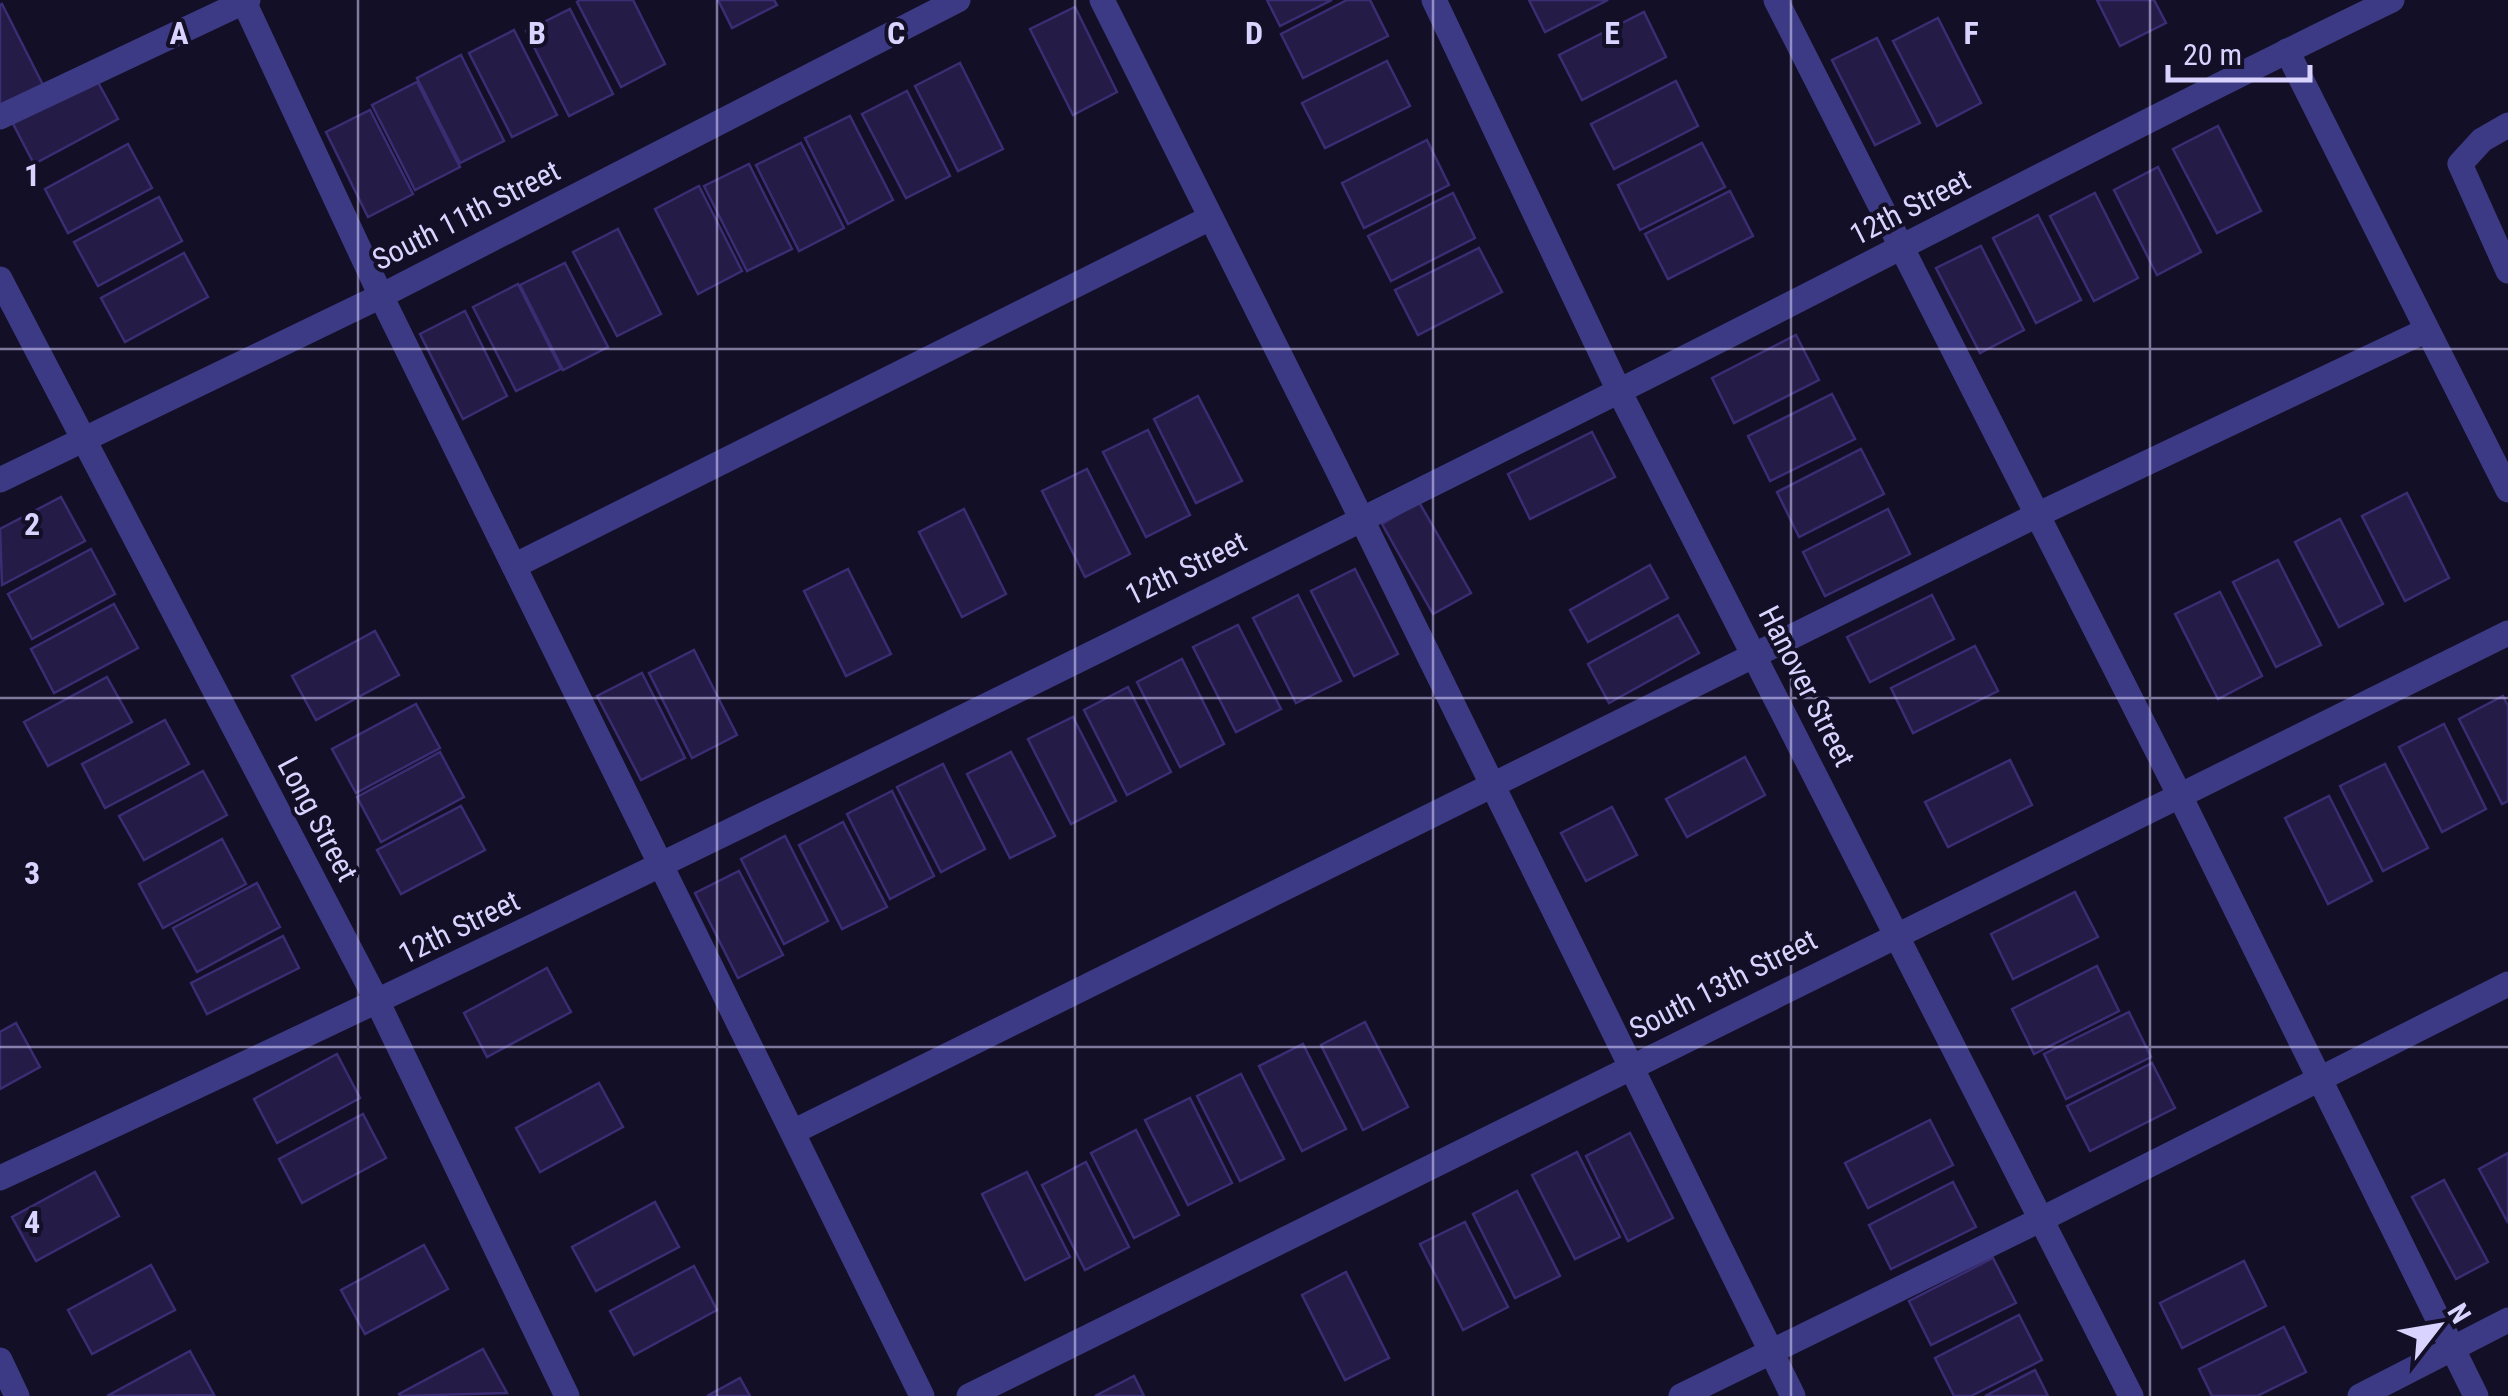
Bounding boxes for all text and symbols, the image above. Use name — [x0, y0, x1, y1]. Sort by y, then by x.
text: A — [169, 14, 189, 52]
text: B — [528, 14, 546, 52]
text: C — [887, 14, 905, 52]
text: D — [1245, 14, 1263, 52]
text: E — [1604, 14, 1620, 52]
text: F — [1963, 14, 1979, 52]
scale bar — [2168, 20, 2310, 82]
text: 20 m — [2183, 37, 2242, 72]
street label: South 11th Street — [366, 153, 566, 277]
text: 1 — [24, 156, 40, 194]
street label: 12th Street — [1844, 162, 1976, 252]
text: 2 — [24, 505, 40, 543]
street label: 12th Street — [1120, 524, 1252, 612]
street label: Hanover Street — [1752, 600, 1862, 772]
street label: Long Street — [271, 751, 365, 887]
text: 3 — [24, 854, 40, 892]
street label: 12th Street — [393, 883, 525, 971]
street label: South 13th Street — [1623, 922, 1823, 1046]
text: 4 — [24, 1203, 40, 1241]
north arrow — [2388, 1276, 2488, 1376]
text: N — [2440, 1298, 2478, 1329]

